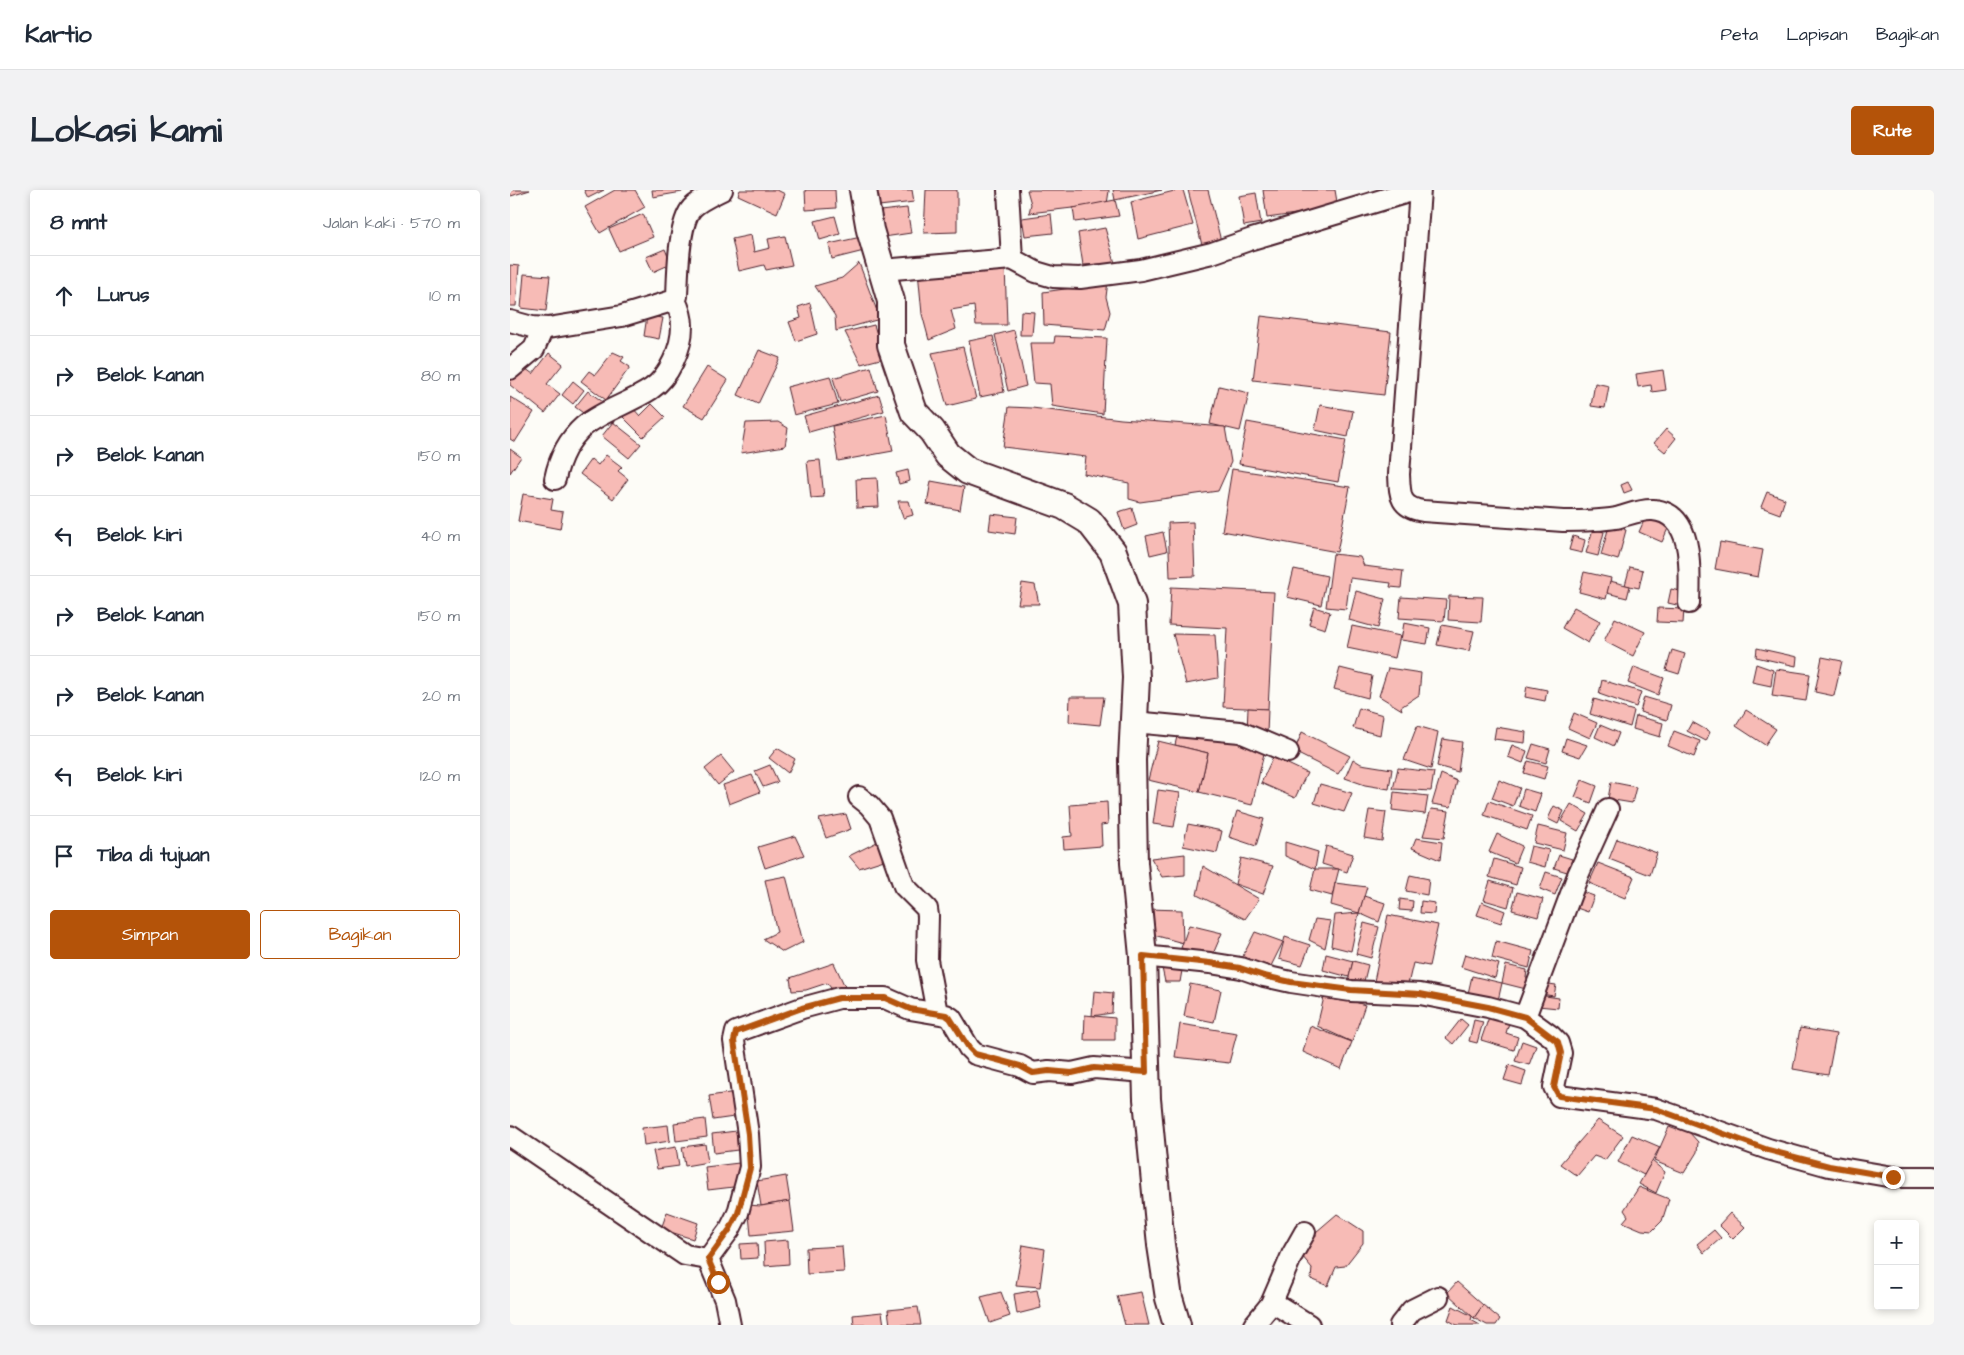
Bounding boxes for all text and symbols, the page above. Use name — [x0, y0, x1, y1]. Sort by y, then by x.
text: Kartio — [25, 18, 92, 52]
text: Peta — [1721, 22, 1758, 47]
text: Lapisan — [1786, 22, 1848, 47]
text: Bagikan — [1876, 22, 1939, 47]
text: Lokasi kami — [30, 106, 222, 155]
button: Rute — [1851, 106, 1934, 155]
text: 8 mnt — [50, 208, 107, 237]
text: Jalan kaki · 570 m — [323, 212, 460, 234]
icon: ahead — [50, 282, 78, 310]
text: Lurus — [97, 282, 149, 309]
text: 10 m — [429, 285, 460, 307]
icon: right — [50, 362, 78, 390]
text: Belok kanan — [97, 362, 204, 389]
text: 80 m — [421, 365, 460, 387]
icon: right — [50, 442, 78, 470]
text: Belok kanan — [97, 442, 204, 469]
text: 150 m — [418, 445, 460, 467]
icon: left — [50, 522, 78, 550]
text: Belok kiri — [97, 522, 182, 549]
text: 40 m — [420, 525, 460, 547]
icon: right — [50, 602, 78, 630]
text: Belok kanan — [97, 602, 204, 629]
text: 150 m — [418, 605, 460, 627]
icon: right — [50, 682, 78, 710]
text: Belok kanan — [97, 682, 204, 709]
text: 20 m — [422, 685, 460, 707]
icon: left — [50, 762, 78, 790]
text: Belok kiri — [97, 762, 182, 789]
text: 120 m — [420, 765, 460, 787]
icon: arrive — [50, 842, 78, 870]
text: Tiba di tujuan — [97, 842, 209, 869]
button: Simpan — [50, 910, 250, 959]
button: Bagikan — [260, 910, 460, 959]
route end — [1882, 1166, 1905, 1189]
map controls — [1874, 1220, 1919, 1310]
button: + — [1874, 1220, 1919, 1265]
button: − — [1874, 1265, 1919, 1310]
route start — [707, 1271, 730, 1294]

